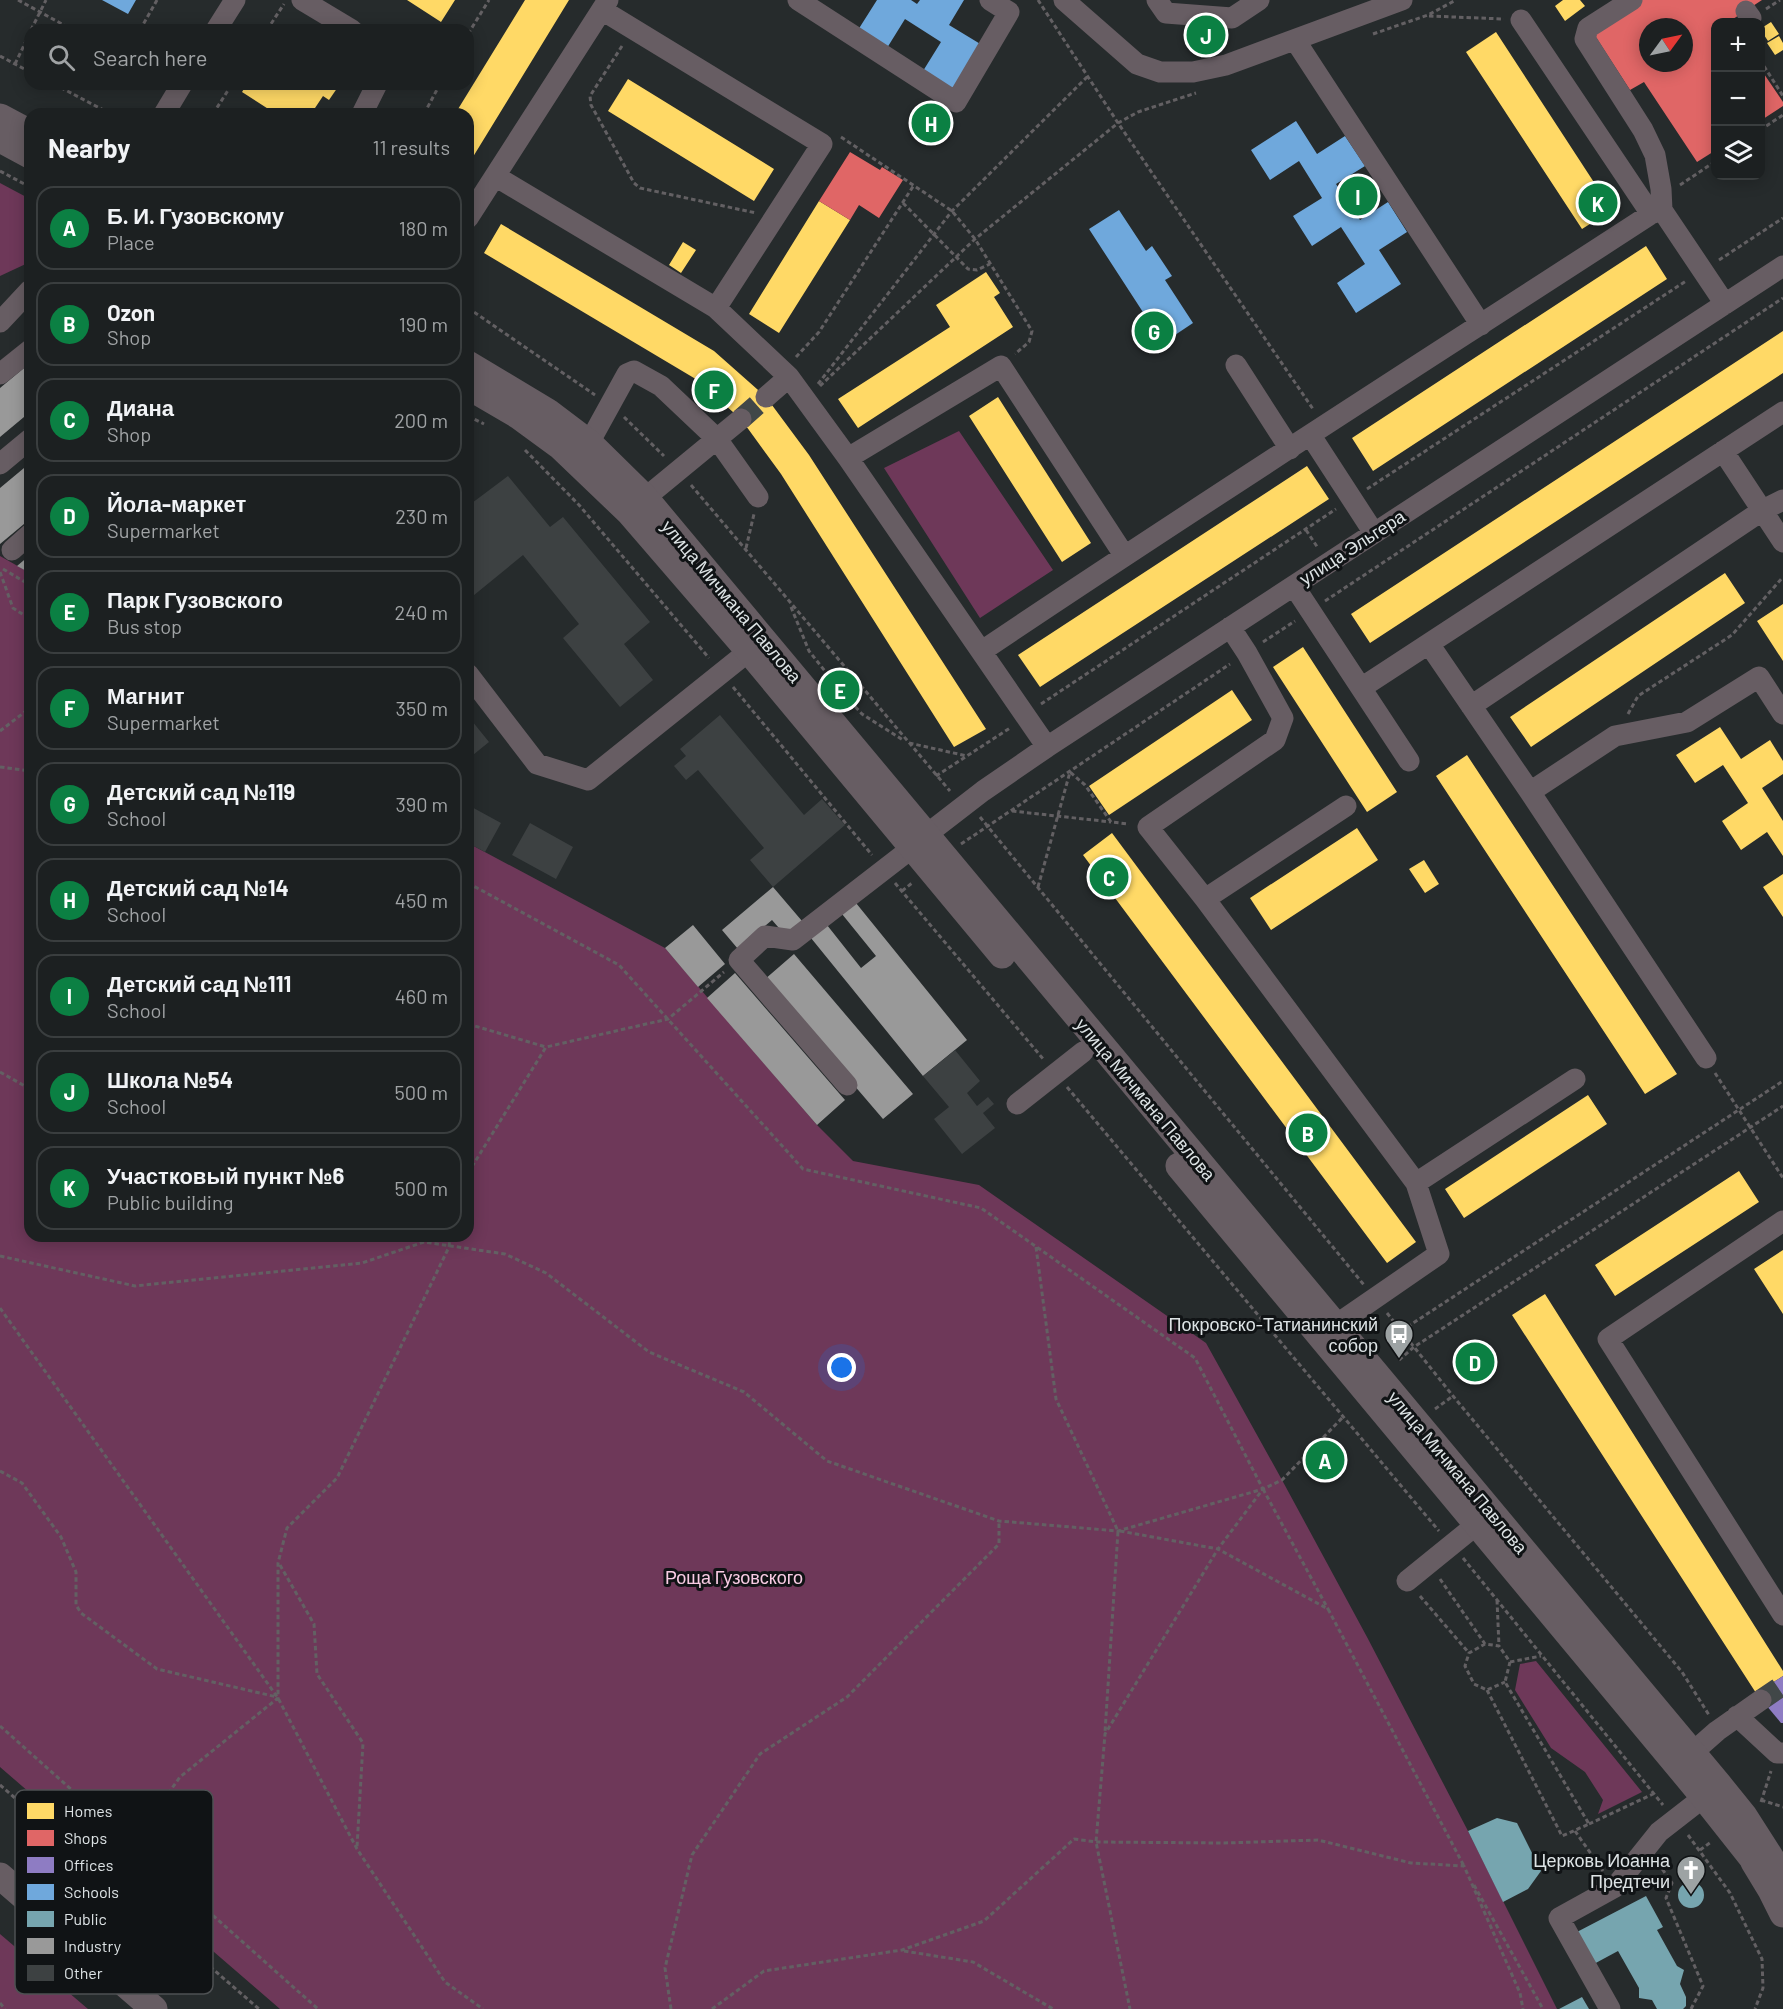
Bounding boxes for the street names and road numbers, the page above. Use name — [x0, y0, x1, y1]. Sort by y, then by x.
street label: улица Эльгера — [1295, 504, 1410, 589]
street label: улица Мичмана Павлова — [657, 515, 807, 688]
street label: улица Мичмана Павлова — [1071, 1013, 1221, 1186]
street label: улица Мичмана Павлова — [1383, 1386, 1533, 1559]

